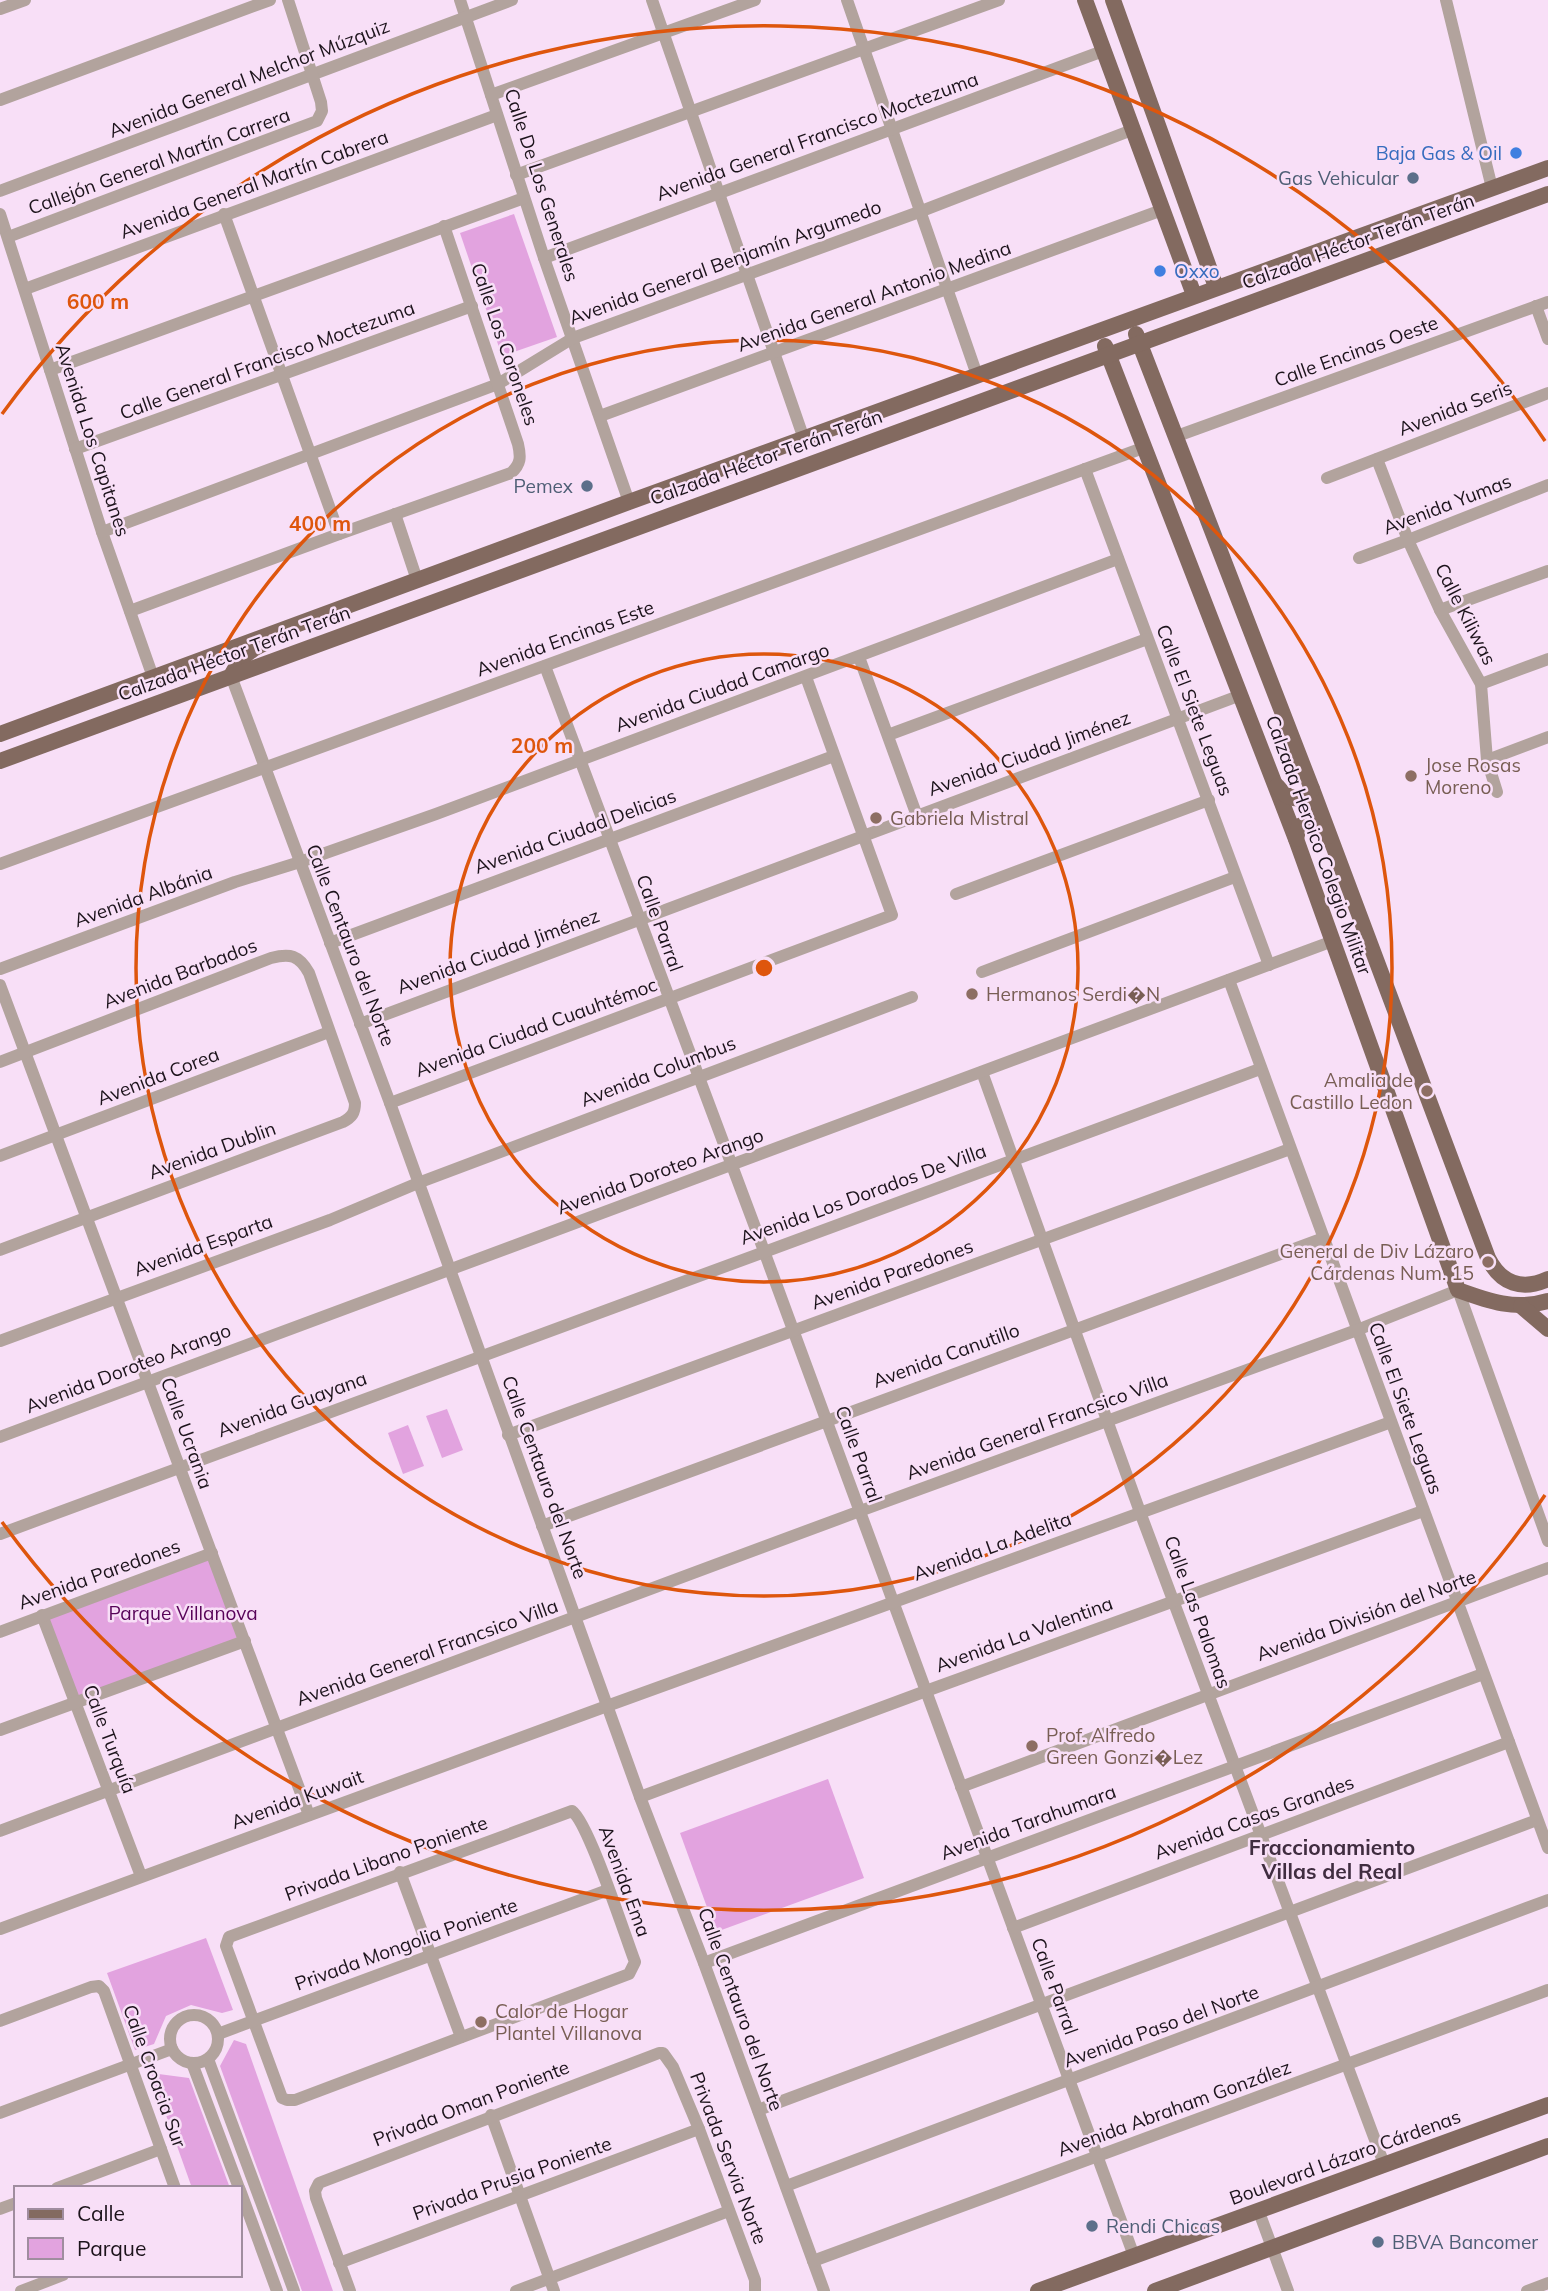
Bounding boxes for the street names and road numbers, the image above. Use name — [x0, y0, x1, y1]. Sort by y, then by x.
street label: Avenida General Melchor Múzquiz — [105, 13, 393, 143]
street label: Avenida General Francisco Moctezuma — [653, 66, 981, 206]
street label: Calle De Los Generales — [499, 85, 585, 285]
street label: Callejón General Martín Carrera — [25, 102, 293, 220]
street label: Avenida General Martín Cabrera — [117, 124, 391, 244]
street label: Calzada Héctor Terán Terán — [1238, 188, 1478, 294]
street label: Avenida General Benjamín Argumedo — [566, 194, 884, 330]
street label: Avenida General Antonio Medina — [734, 235, 1014, 357]
street label: Calle Los Coroneles — [466, 259, 544, 429]
street label: Calle General Francisco Moctezuma — [116, 295, 418, 425]
street label: Calle Encinas Oeste — [1271, 310, 1441, 392]
street label: Avenida Los Capitanes — [50, 340, 136, 540]
street label: Avenida Seris — [1395, 375, 1515, 441]
street label: Calzada Héctor Terán Terán — [646, 404, 886, 510]
street label: Avenida Yumas — [1379, 468, 1515, 540]
street label: Calle Kiliwas — [1430, 559, 1502, 669]
street label: Avenida Encinas Este — [473, 595, 657, 681]
street label: Calzada Héctor Terán Terán — [114, 600, 354, 706]
street label: Calle El Siete Leguas — [1151, 621, 1239, 799]
street label: Avenida Ciudad Camargo — [612, 637, 832, 737]
street label: Avenida Ciudad Jiménez — [924, 705, 1134, 801]
street label: Calzada Heroico Colegio Militar — [1261, 712, 1377, 978]
street label: Avenida Ciudad Delicias — [471, 783, 679, 879]
street label: Calle Centauro del Norte — [301, 841, 401, 1049]
street label: Avenida Albánia — [71, 860, 215, 932]
street label: Calle Parral — [631, 871, 689, 975]
street label: Avenida Ciudad Jiménez — [393, 903, 603, 999]
street label: Avenida Barbados — [100, 933, 260, 1013]
street label: Avenida Ciudad Cuauhtémoc — [412, 972, 660, 1082]
street label: Avenida Columbus — [577, 1030, 739, 1112]
street label: Avenida Corea — [94, 1042, 222, 1110]
street label: Avenida Dublin — [145, 1116, 279, 1184]
street label: Avenida Doroteo Arango — [553, 1122, 767, 1220]
street label: Avenida Los Dorados De Villa — [737, 1138, 989, 1250]
street label: Avenida Esparta — [130, 1209, 276, 1281]
street label: Avenida Paredones — [808, 1234, 976, 1314]
street label: Avenida Canutillo — [869, 1317, 1023, 1393]
street label: Avenida Doroteo Arango — [22, 1318, 234, 1418]
street label: Calle El Siete Leguas — [1364, 1319, 1448, 1497]
street label: Avenida Guayana — [214, 1366, 370, 1442]
street label: Avenida General Francsico Villa — [903, 1367, 1171, 1485]
street label: Calle Centauro del Norte — [497, 1372, 593, 1582]
street label: Calle Ucrania — [156, 1374, 218, 1492]
street label: Calle Parral — [830, 1402, 888, 1506]
street label: Avenida La Adelita — [910, 1506, 1074, 1586]
street label: Calle Las Palomas — [1159, 1532, 1237, 1692]
street label: Avenida Paredones — [15, 1534, 183, 1614]
street label: Avenida División del Norte — [1253, 1564, 1479, 1666]
street label: Avenida La Valentina — [932, 1591, 1116, 1677]
street label: Avenida General Francsico Villa — [293, 1593, 561, 1711]
street label: Calle Turquía — [78, 1681, 142, 1797]
street label: Avenida Kuwait — [228, 1764, 367, 1834]
street label: Avenida Casas Grandes — [1151, 1770, 1357, 1864]
street label: Avenida Tarahumara — [937, 1779, 1119, 1865]
street label: Privada Libano Poniente — [281, 1810, 491, 1906]
street label: Avenida Ema — [594, 1822, 656, 1940]
street label: Privada Mongolia Poniente — [291, 1892, 521, 1996]
street label: Calle Centauro del Norte — [693, 1904, 789, 2114]
street label: Calle Parral — [1026, 1934, 1084, 2038]
street label: Avenida Paso del Norte — [1060, 1979, 1262, 2073]
street label: Calle Croacia Sur — [118, 2001, 192, 2151]
street label: Privada Oman Poniente — [369, 2054, 573, 2152]
street label: Avenida Abraham González — [1054, 2054, 1294, 2161]
street label: Privada Servia Norte — [685, 2068, 773, 2248]
street label: Boulevard Lázaro Cárdenas — [1226, 2104, 1464, 2210]
street label: Privada Prusia Poniente — [409, 2131, 615, 2225]

